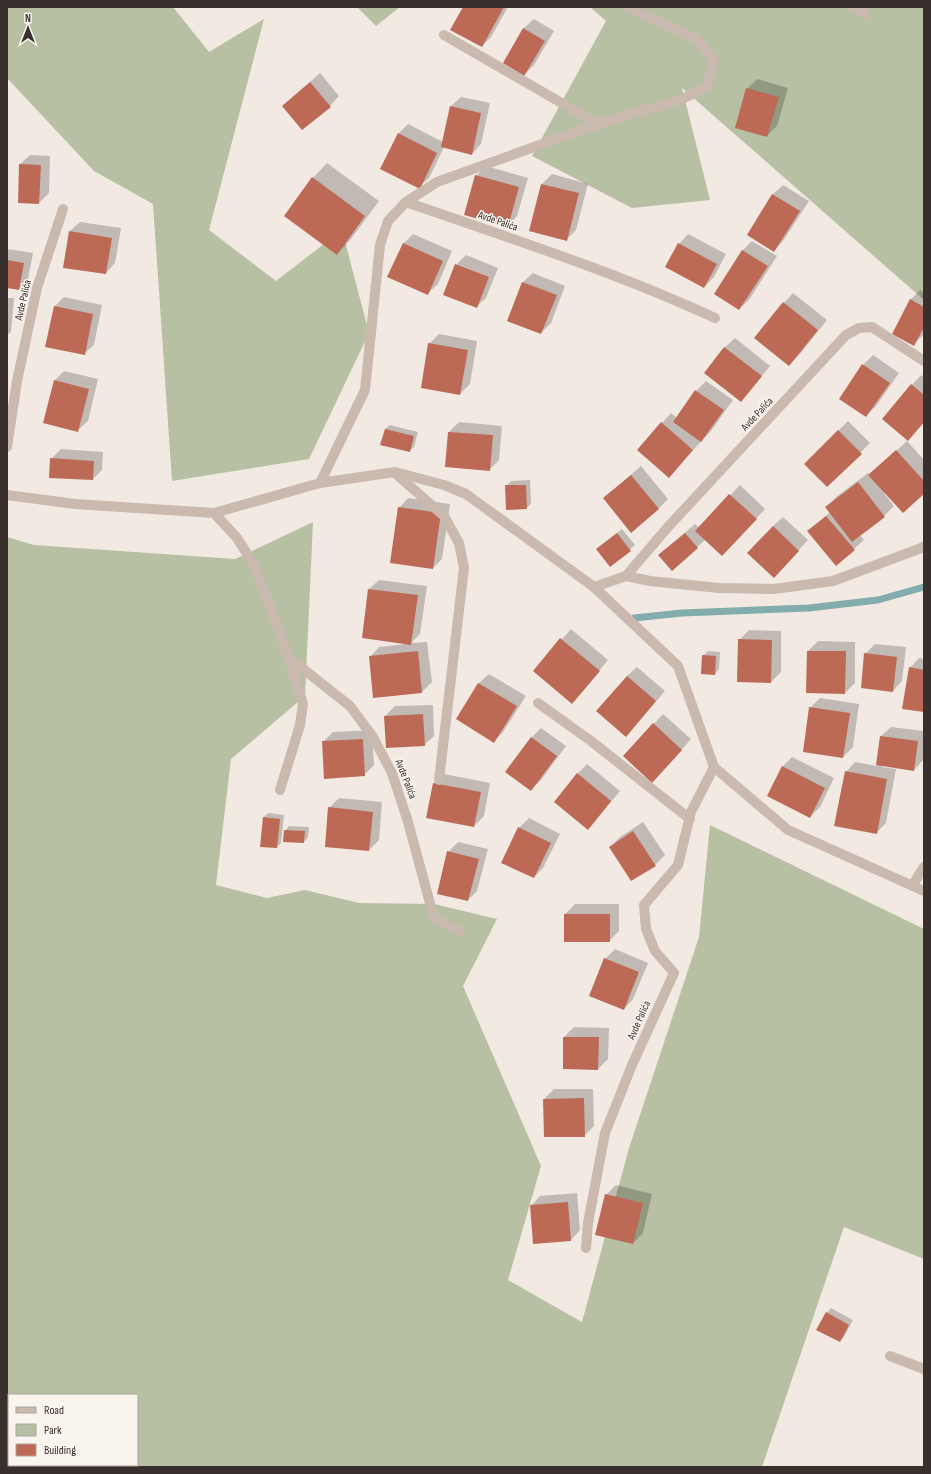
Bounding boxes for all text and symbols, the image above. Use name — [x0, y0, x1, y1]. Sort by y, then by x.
north arrow — [8, 8, 48, 48]
text: N — [25, 12, 31, 25]
street label: Avde Palića — [476, 208, 520, 234]
street label: Avde Palića — [12, 279, 34, 322]
street label: Avde Palića — [738, 395, 776, 434]
street label: Avde Palića — [392, 757, 419, 800]
street label: Avde Palića — [624, 999, 653, 1042]
legend — [8, 1394, 138, 1466]
text: Road — [44, 1403, 64, 1418]
text: Park — [44, 1423, 62, 1438]
text: Building — [44, 1443, 76, 1458]

